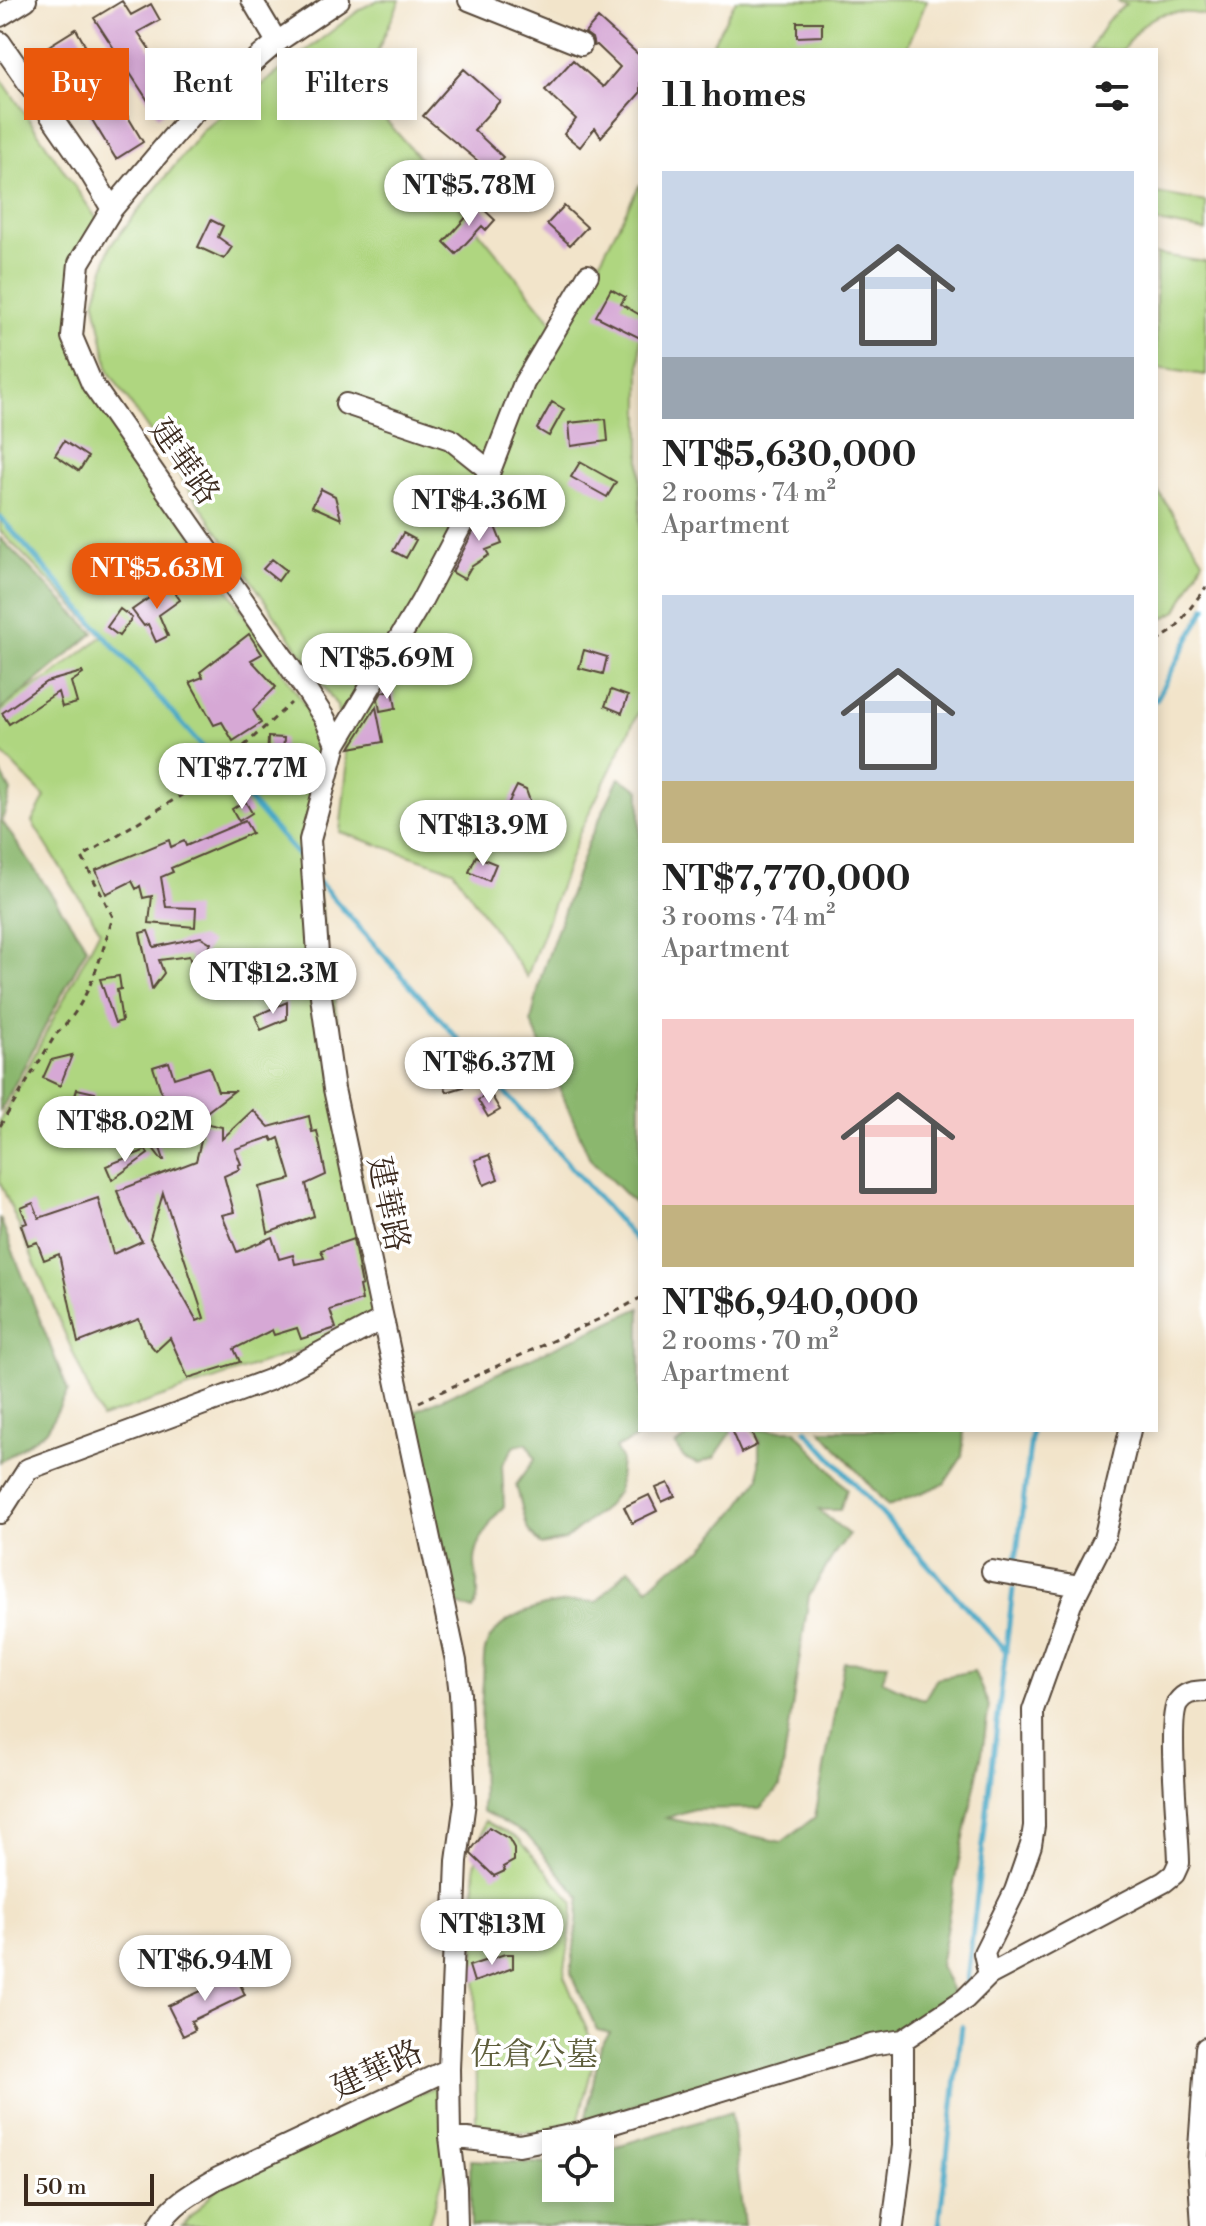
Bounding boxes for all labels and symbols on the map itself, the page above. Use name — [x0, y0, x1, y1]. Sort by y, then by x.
pin: NT$5.78M — [386, 160, 552, 228]
street label: 建華路 — [140, 411, 228, 513]
pin: NT$4.36M — [396, 475, 562, 543]
pin: NT$5.63M — [74, 543, 240, 611]
pin: NT$5.69M — [304, 633, 470, 701]
pin: NT$7.77M — [159, 743, 325, 811]
pin: NT$13.9M — [400, 800, 566, 868]
pin: NT$12.3M — [190, 948, 356, 1016]
pin: NT$6.37M — [406, 1037, 572, 1105]
pin: NT$8.02M — [42, 1096, 208, 1164]
street label: 建華路 — [358, 1153, 418, 1255]
pin: NT$13M — [427, 1899, 557, 1967]
pin: NT$6.94M — [122, 1935, 288, 2003]
street label: 建華路 — [325, 2032, 429, 2108]
park label: 佐倉公墓 — [470, 2035, 598, 2075]
scale bar — [24, 2170, 154, 2206]

